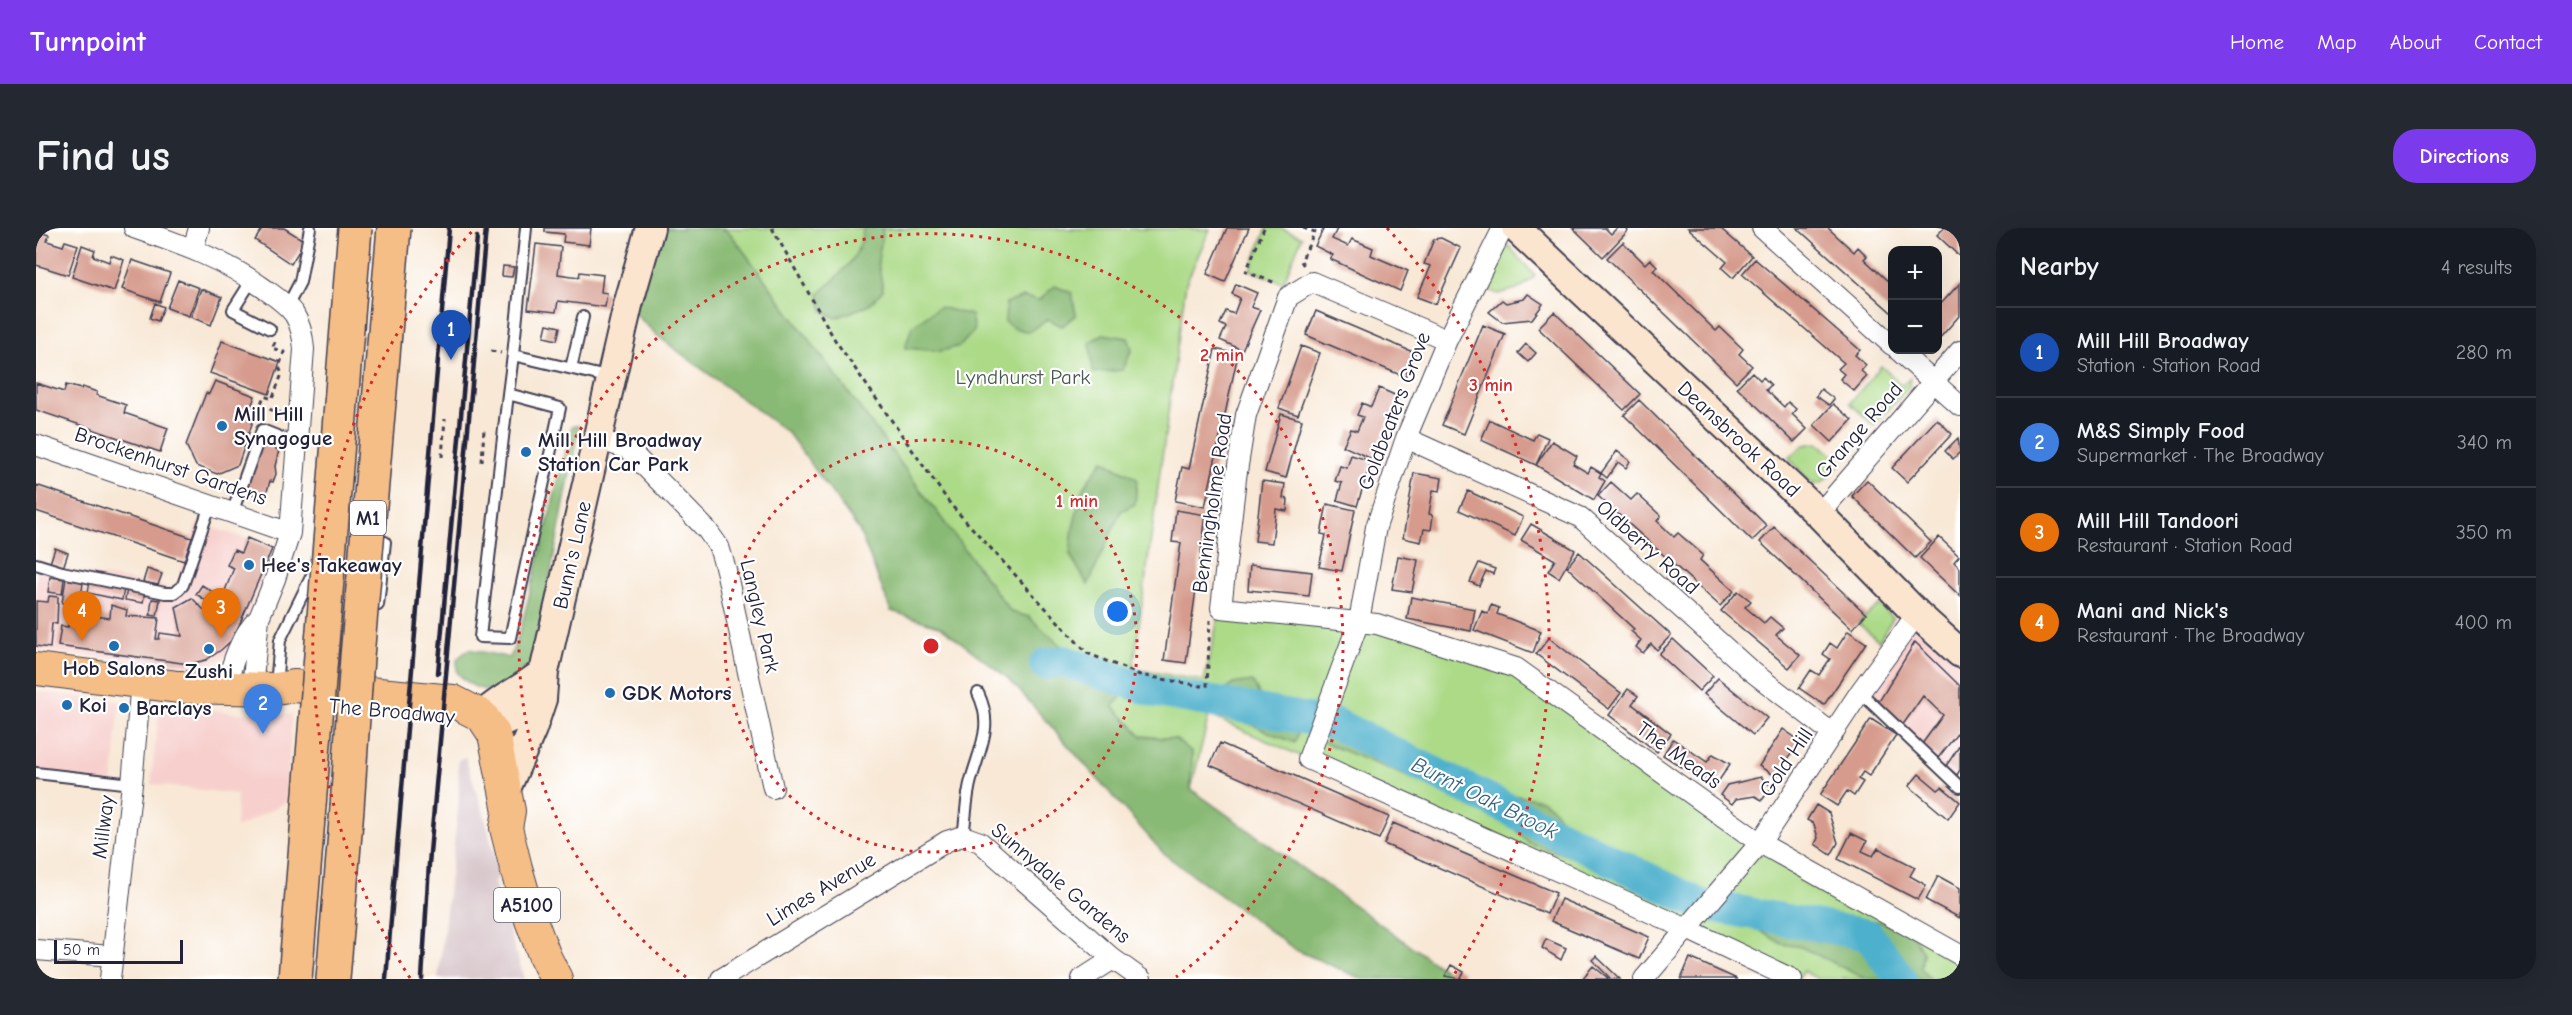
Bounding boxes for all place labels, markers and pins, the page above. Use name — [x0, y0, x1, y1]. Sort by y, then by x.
pin: 1 — [432, 310, 470, 360]
place label: Mill Hill Synagogue — [234, 402, 332, 450]
marker: Mill Hill Synagogue — [215, 419, 229, 433]
place label: Mill Hill Broadway Station Car Park — [538, 428, 702, 476]
marker: Mill Hill Broadway Station Car Park — [519, 445, 533, 459]
place label: Hee's Takeaway — [261, 553, 402, 577]
marker: Hee's Takeaway — [242, 558, 256, 572]
pin: 3 — [202, 588, 240, 638]
pin: 4 — [62, 592, 102, 641]
centre of rings — [921, 636, 941, 656]
marker: Hob Salons — [107, 639, 121, 653]
marker: Zushi — [202, 642, 216, 656]
place label: Hob Salons — [63, 656, 165, 680]
place label: Zushi — [185, 659, 233, 683]
place label: GDK Motors — [622, 681, 732, 705]
pin: 2 — [244, 684, 282, 734]
marker: GDK Motors — [603, 686, 617, 700]
place label: Koi — [79, 693, 107, 717]
place label: Barclays — [136, 696, 211, 720]
marker: Koi — [60, 698, 74, 712]
marker: Barclays — [117, 701, 131, 715]

